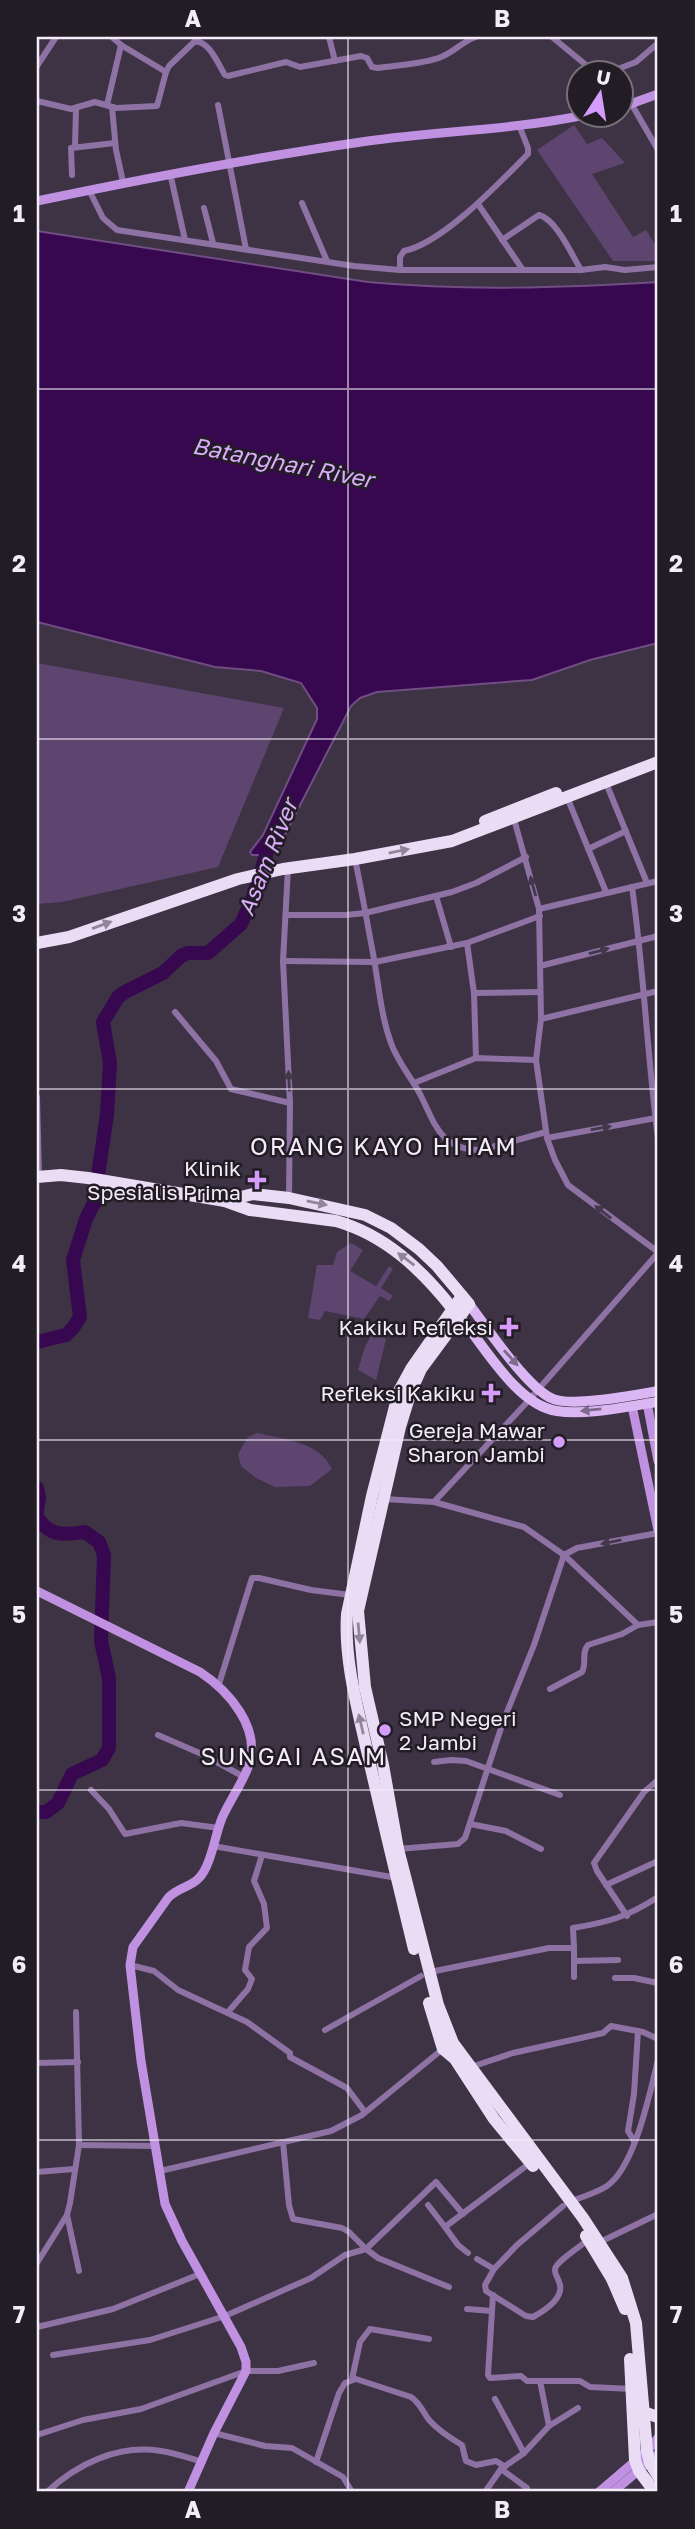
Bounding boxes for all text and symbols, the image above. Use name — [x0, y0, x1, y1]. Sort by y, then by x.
text: A — [185, 4, 202, 32]
text: B — [494, 4, 510, 32]
north arrow — [566, 60, 636, 130]
text: U — [594, 64, 613, 90]
text: 1 — [13, 199, 25, 227]
text: 1 — [670, 199, 682, 227]
water label: Batanghari River — [190, 431, 379, 494]
text: 2 — [12, 549, 26, 577]
text: 2 — [669, 549, 683, 577]
water label: Asam River — [231, 792, 304, 919]
one-way arrow — [388, 845, 410, 856]
one-way arrow — [527, 874, 538, 896]
text: 3 — [12, 899, 26, 927]
text: 3 — [669, 899, 683, 927]
one-way arrow — [92, 920, 113, 931]
one-way arrow — [588, 945, 610, 956]
one-way arrow — [283, 1069, 294, 1091]
one-way arrow — [590, 1122, 612, 1133]
district label: ORANG KAYO HITAM — [250, 1131, 518, 1160]
place label: Klinik Spesialis Prima — [87, 1155, 241, 1205]
marker: Klinik Spesialis Prima — [247, 1170, 267, 1190]
one-way arrow — [306, 1198, 328, 1209]
one-way arrow — [595, 1204, 613, 1219]
text: 4 — [12, 1249, 26, 1277]
text: 4 — [669, 1249, 683, 1277]
one-way arrow — [397, 1252, 415, 1266]
place label: Kakiku Refleksi — [339, 1314, 493, 1340]
marker: Kakiku Refleksi — [499, 1317, 519, 1337]
one-way arrow — [502, 1350, 518, 1367]
place label: Refleksi Kakiku — [321, 1380, 475, 1406]
marker: Refleksi Kakiku — [481, 1383, 501, 1403]
one-way arrow — [579, 1405, 601, 1416]
place label: Gereja Mawar Sharon Jambi — [407, 1417, 545, 1467]
marker: Gereja Mawar Sharon Jambi — [551, 1434, 567, 1450]
one-way arrow — [599, 1537, 621, 1548]
text: 5 — [12, 1600, 26, 1628]
text: 5 — [669, 1600, 683, 1628]
one-way arrow — [354, 1622, 365, 1644]
place label: SMP Negeri 2 Jambi — [399, 1705, 517, 1755]
one-way arrow — [355, 1713, 366, 1735]
marker: SMP Negeri 2 Jambi — [377, 1722, 393, 1738]
district label: SUNGAI ASAM — [201, 1741, 387, 1770]
text: 6 — [12, 1950, 26, 1978]
text: 6 — [669, 1950, 683, 1978]
text: 7 — [13, 2300, 25, 2328]
text: 7 — [670, 2300, 682, 2328]
text: A — [185, 2495, 202, 2523]
text: B — [494, 2495, 510, 2523]

